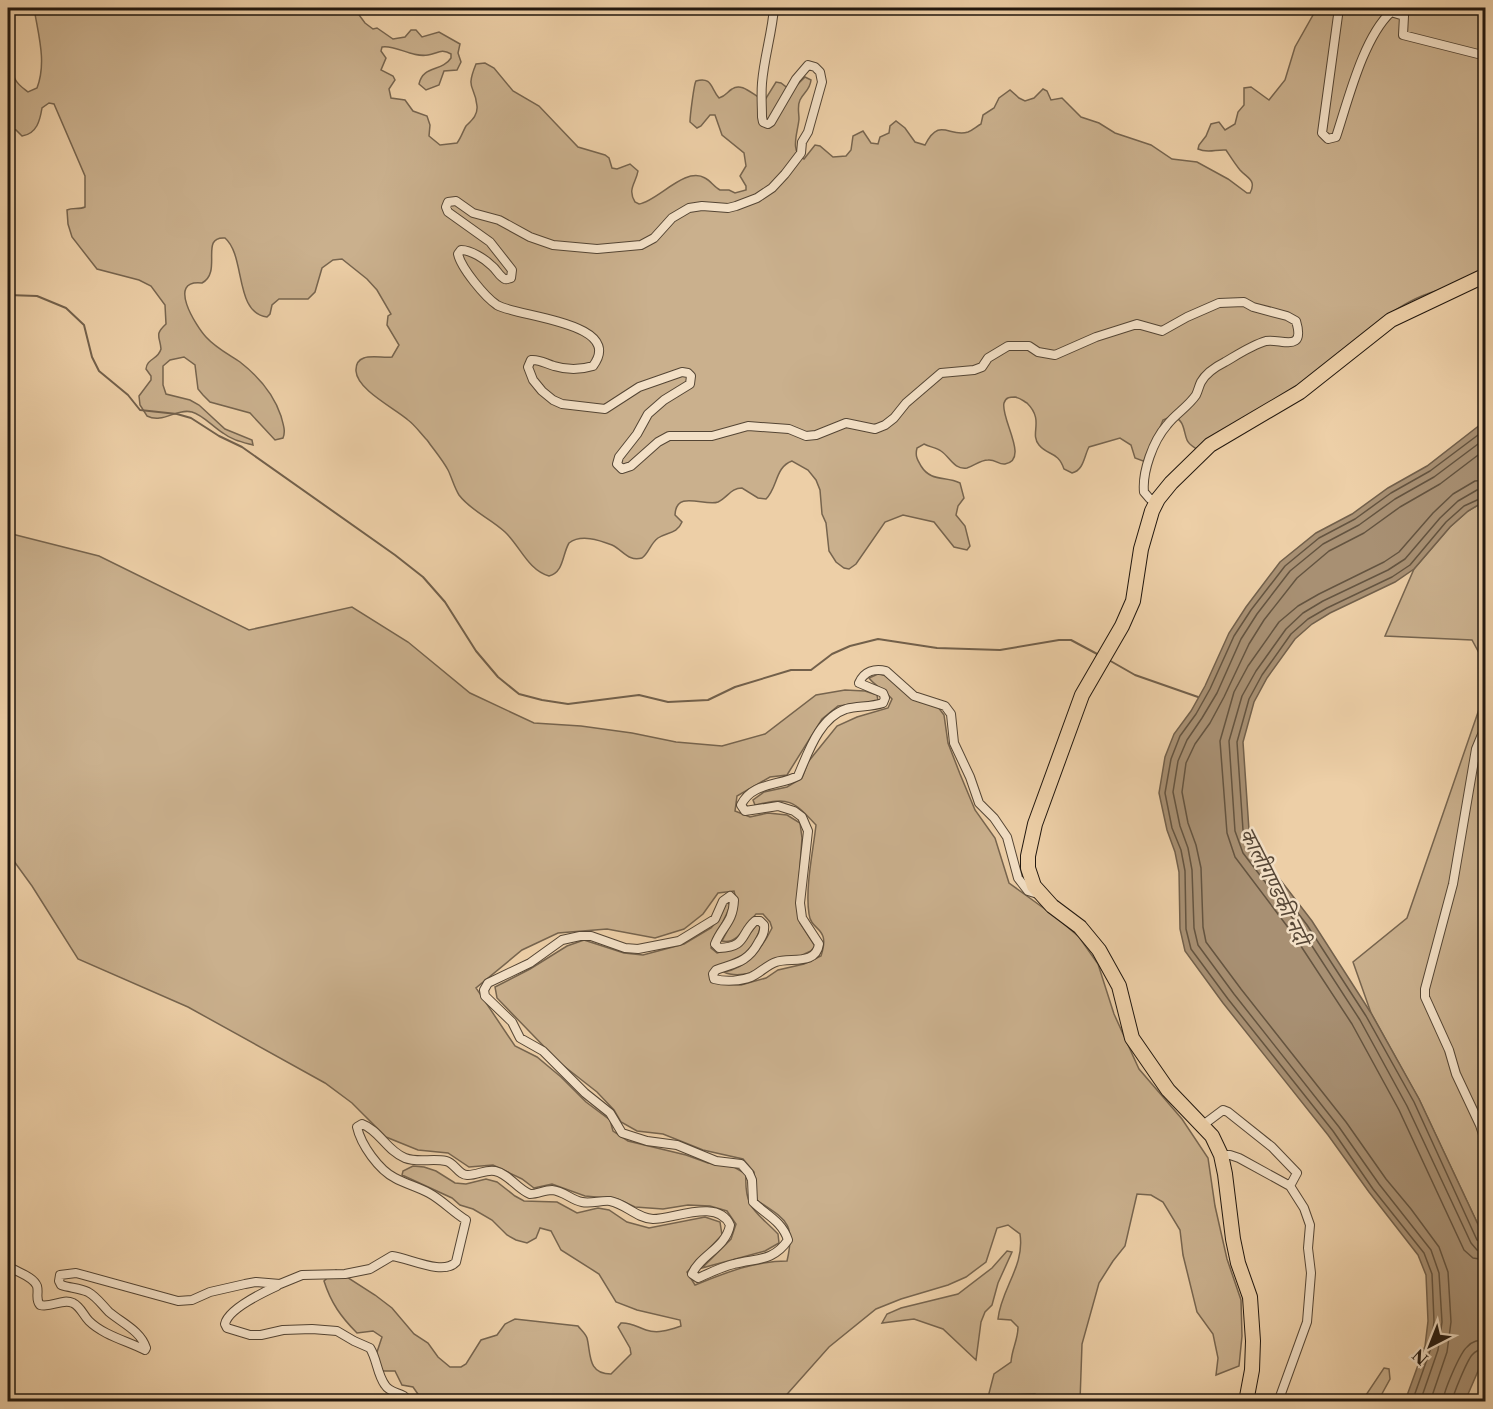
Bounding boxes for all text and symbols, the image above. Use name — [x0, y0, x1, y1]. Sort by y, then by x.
water label: कालीगण्डकी नदी — [1233, 823, 1318, 953]
north arrow — [1400, 1316, 1460, 1376]
text: N — [1408, 1345, 1432, 1369]

